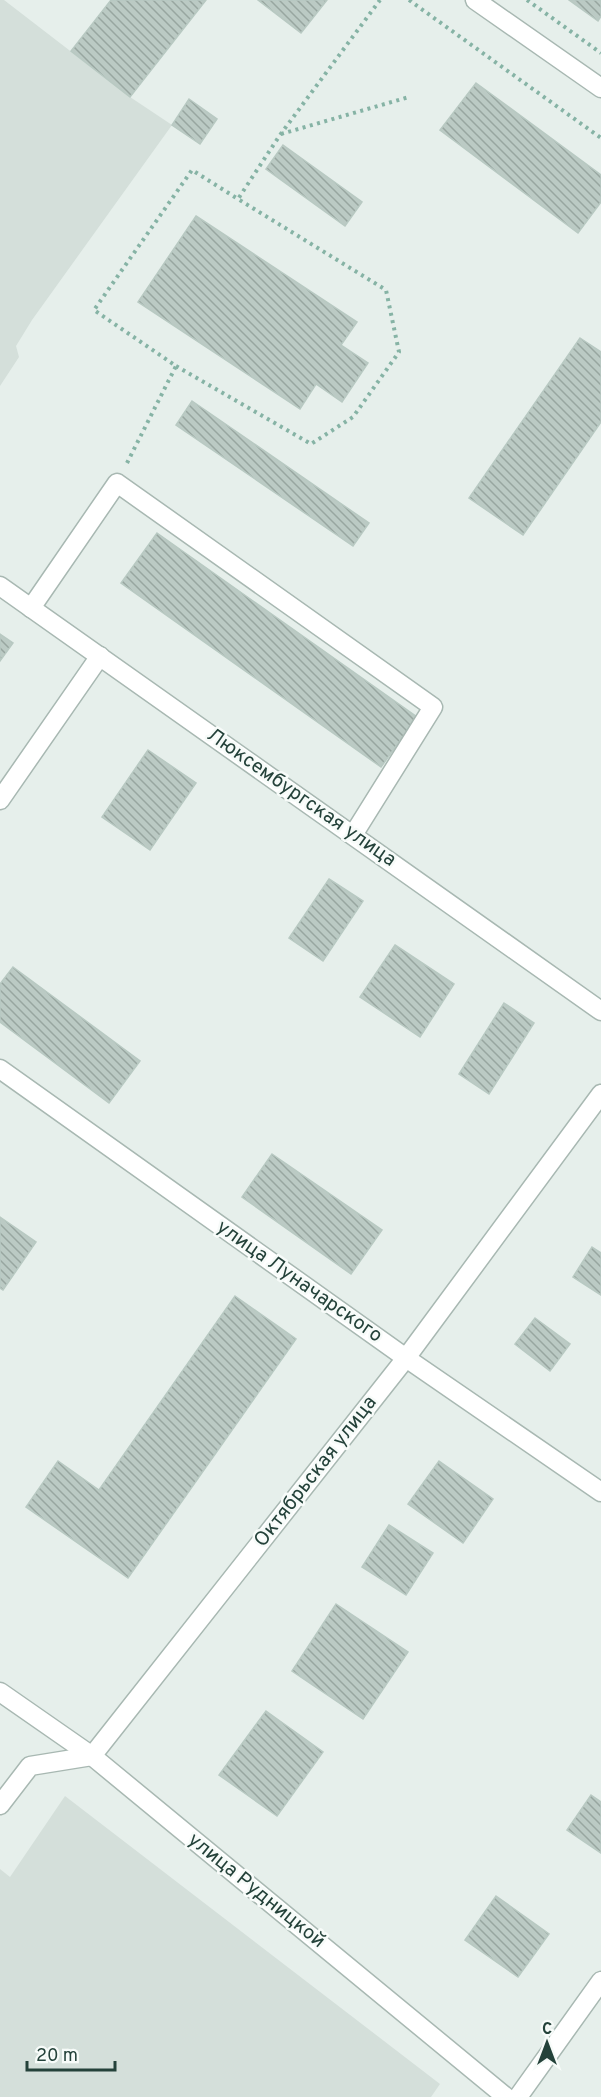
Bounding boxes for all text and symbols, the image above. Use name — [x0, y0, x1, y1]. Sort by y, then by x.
street label: Люксембургская улица — [201, 723, 401, 873]
street label: улица Луначарского — [211, 1215, 387, 1349]
street label: Октябрьская улица — [249, 1391, 383, 1553]
street label: улица Рудницкой — [182, 1827, 330, 1955]
north arrow — [517, 2013, 577, 2073]
text: С — [542, 2020, 552, 2040]
scale bar — [27, 2034, 116, 2072]
text: 20 m — [36, 2045, 78, 2068]

